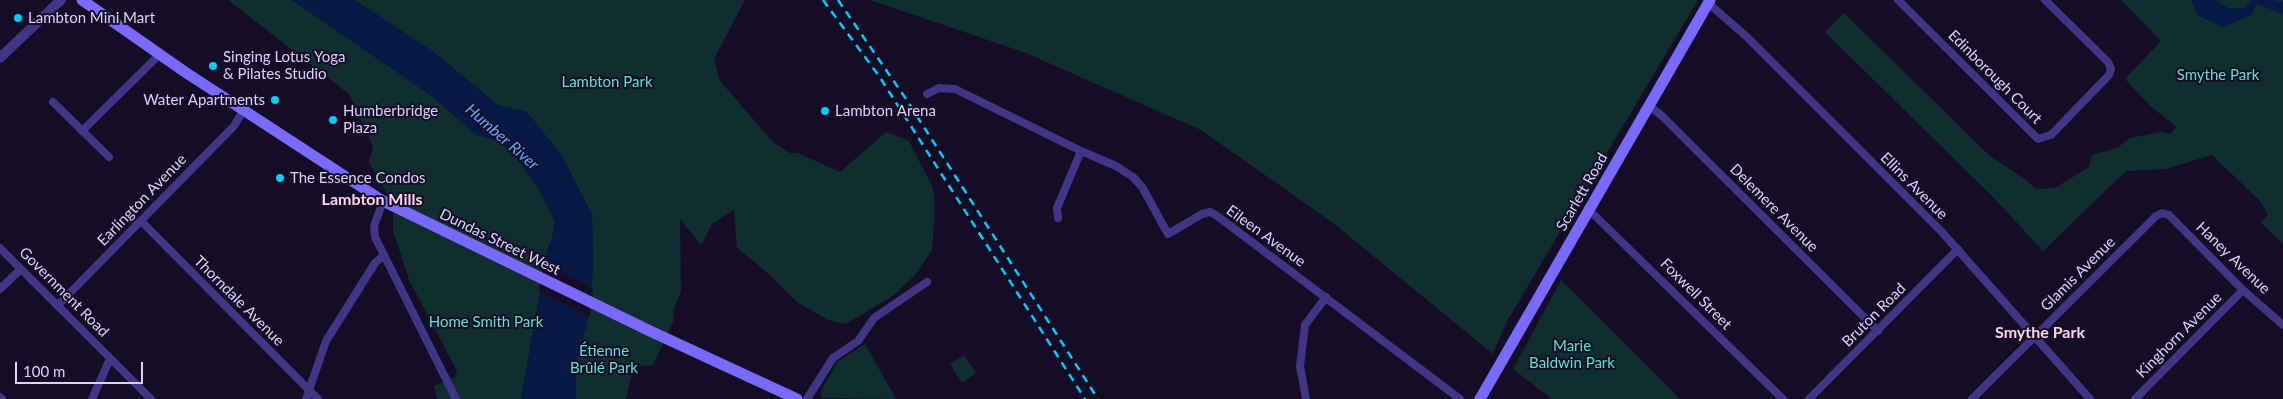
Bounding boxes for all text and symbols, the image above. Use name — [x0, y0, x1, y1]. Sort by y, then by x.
place label: Lambton Mini Mart — [28, 9, 155, 27]
marker: Lambton Mini Mart — [12, 12, 24, 24]
street label: Edinborough Court — [1944, 26, 2046, 128]
place label: Singing Lotus Yoga & Pilates Studio — [223, 48, 345, 83]
marker: Singing Lotus Yoga & Pilates Studio — [207, 60, 219, 72]
park label: Smythe Park — [2177, 66, 2259, 84]
park label: Lambton Park — [561, 73, 653, 91]
place label: Water Apartments — [143, 91, 265, 109]
marker: Water Apartments — [269, 94, 281, 106]
water label: Humber River — [461, 100, 543, 174]
place label: Humberbridge Plaza — [343, 102, 438, 137]
place label: Lambton Arena — [835, 102, 936, 120]
marker: Lambton Arena — [819, 105, 831, 117]
marker: Humberbridge Plaza — [327, 114, 339, 126]
street label: Ellins Avenue — [1877, 149, 1951, 223]
street label: Earlington Avenue — [94, 150, 190, 250]
street label: Scarlett Road — [1552, 150, 1612, 234]
street label: Delemere Avenue — [1726, 160, 1822, 256]
place label: The Essence Condos — [290, 169, 426, 187]
marker: The Essence Condos — [274, 172, 286, 184]
district label: Lambton Mills — [322, 190, 422, 210]
street label: Eileen Avenue — [1223, 201, 1309, 271]
street label: Dundas Street West — [437, 205, 563, 279]
street label: Haney Avenue — [2192, 218, 2274, 298]
street label: Glamis Avenue — [2037, 233, 2119, 315]
street label: Government Road — [15, 243, 113, 341]
street label: Thorndale Avenue — [190, 252, 288, 350]
street label: Foxwell Street — [1657, 255, 1735, 333]
street label: Bruton Road — [1838, 279, 1910, 351]
street label: Kinghorn Avenue — [2132, 288, 2226, 382]
park label: Home Smith Park — [429, 313, 543, 331]
district label: Smythe Park — [1995, 323, 2085, 343]
park label: Marie Baldwin Park — [1529, 337, 1615, 372]
park label: Étienne Brûlé Park — [570, 342, 638, 377]
scale bar — [18, 352, 145, 384]
text: 100 m — [23, 362, 65, 380]

